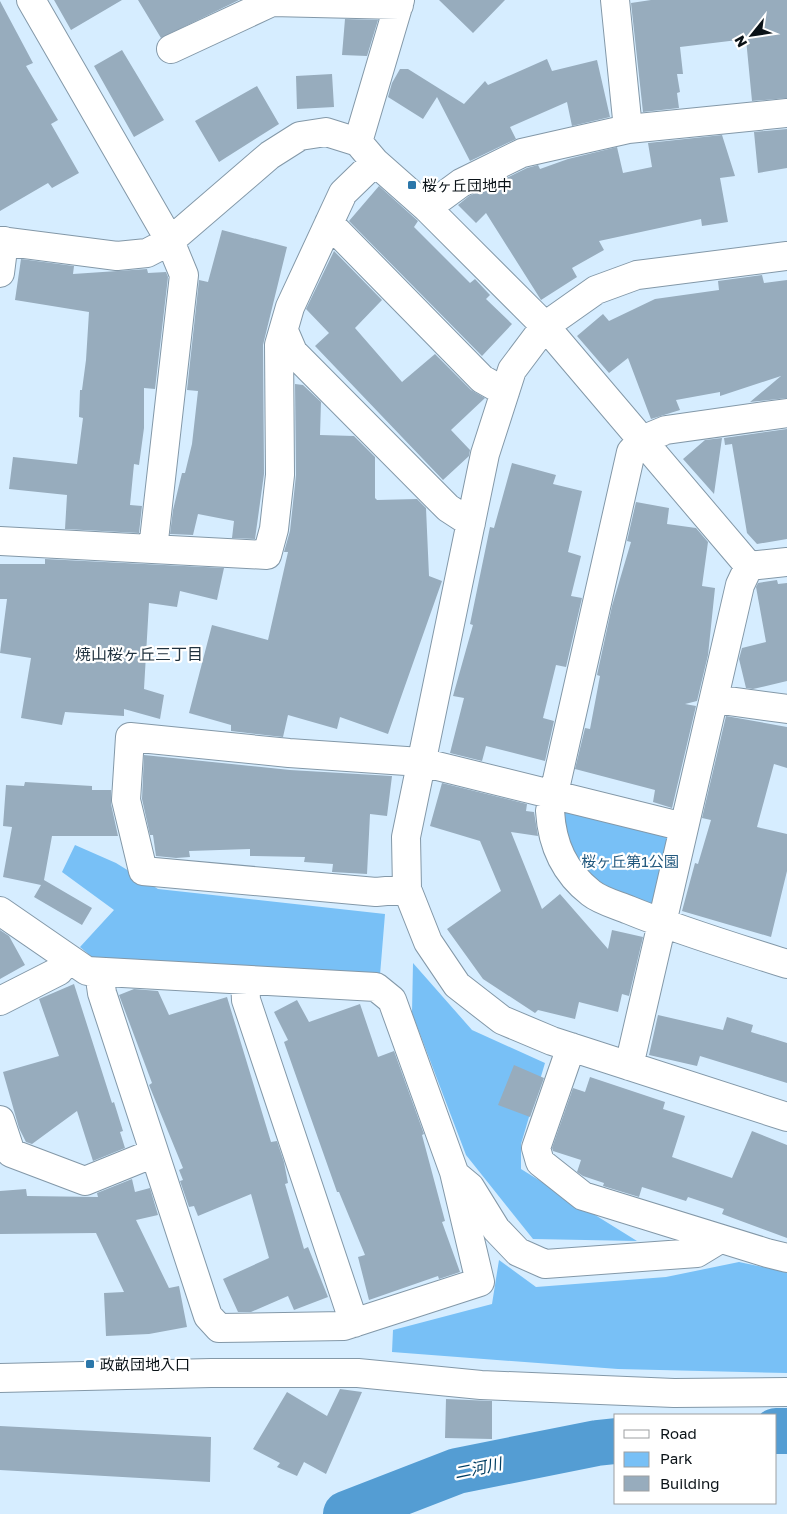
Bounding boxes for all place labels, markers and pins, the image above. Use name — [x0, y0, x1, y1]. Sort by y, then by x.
place label: 桜ヶ丘団地中 — [422, 176, 512, 194]
marker: 桜ヶ丘団地中 — [406, 179, 418, 191]
place label: 政畝団地入口 — [100, 1355, 190, 1373]
marker: 政畝団地入口 — [84, 1358, 96, 1370]

